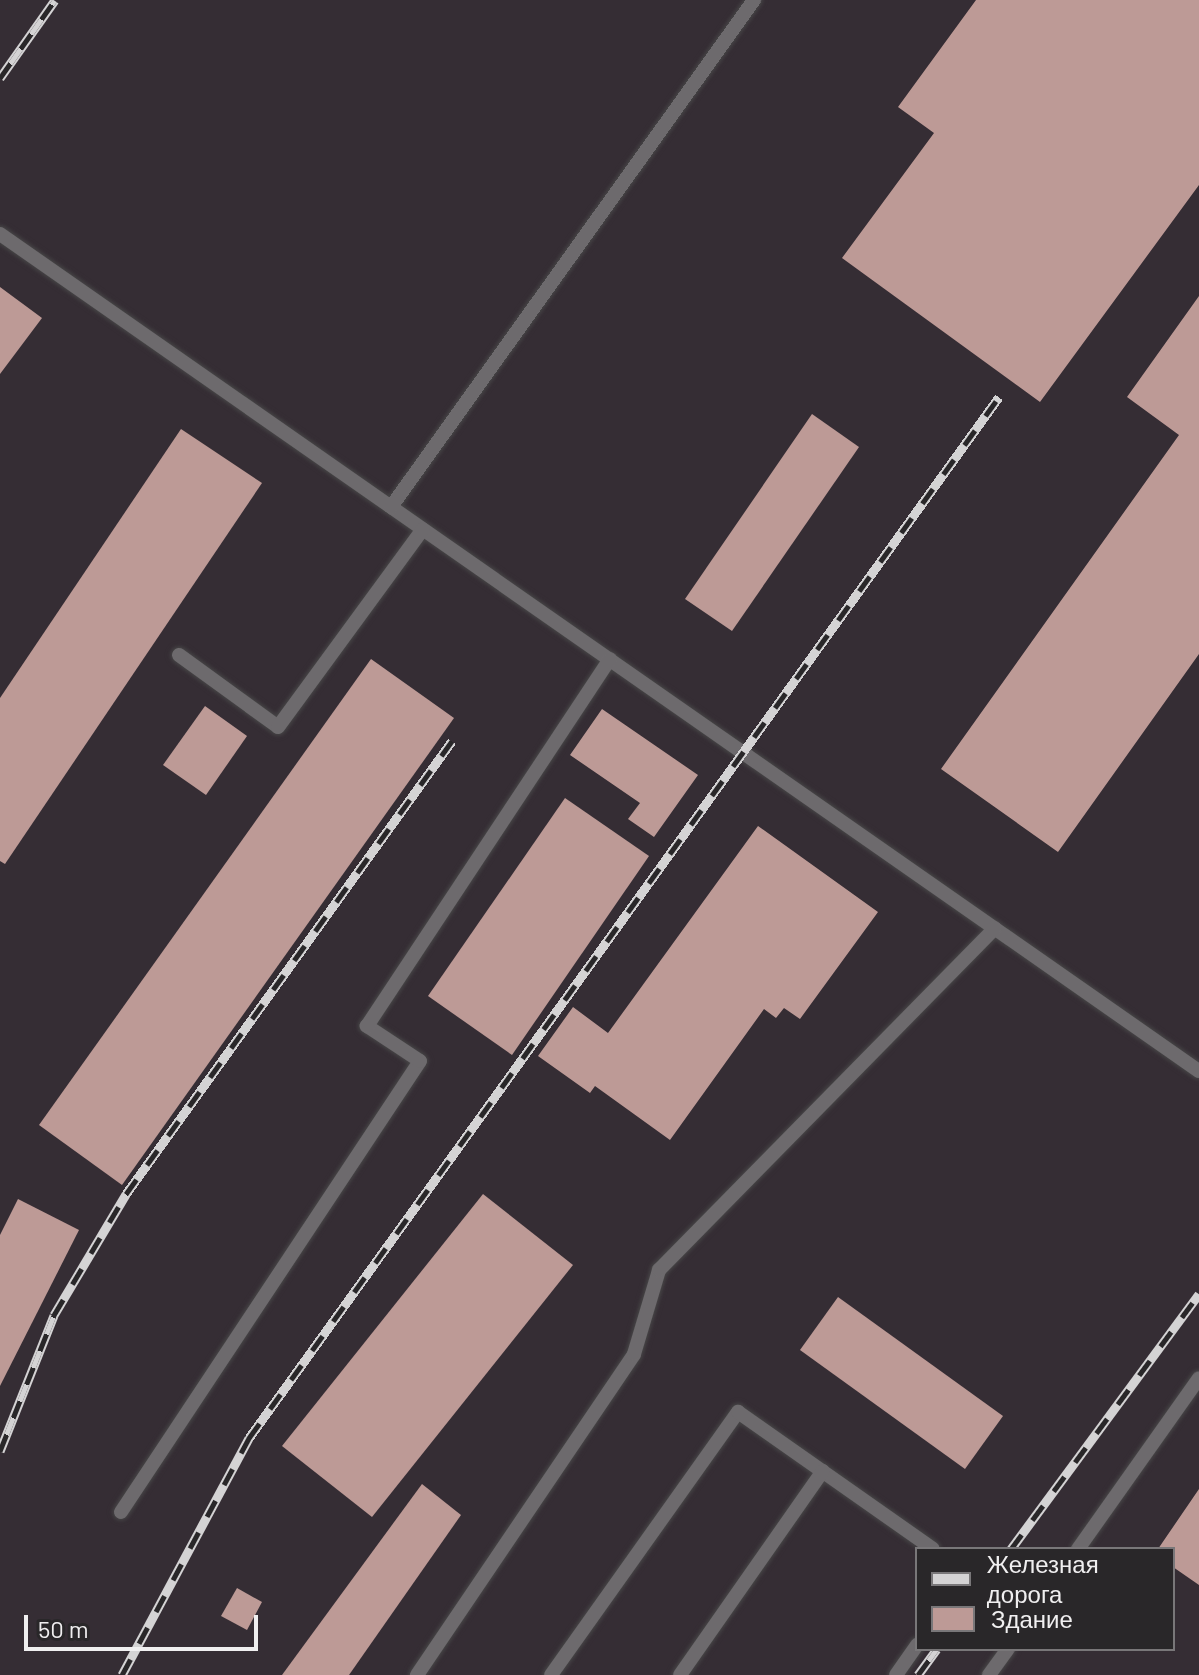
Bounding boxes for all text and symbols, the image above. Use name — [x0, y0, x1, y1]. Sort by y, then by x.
legend — [915, 1547, 1175, 1651]
text: Железная дорога — [987, 1549, 1099, 1608]
scale bar — [28, 1599, 262, 1649]
text: Здание — [991, 1604, 1073, 1633]
text: 50 m — [38, 1614, 89, 1643]

